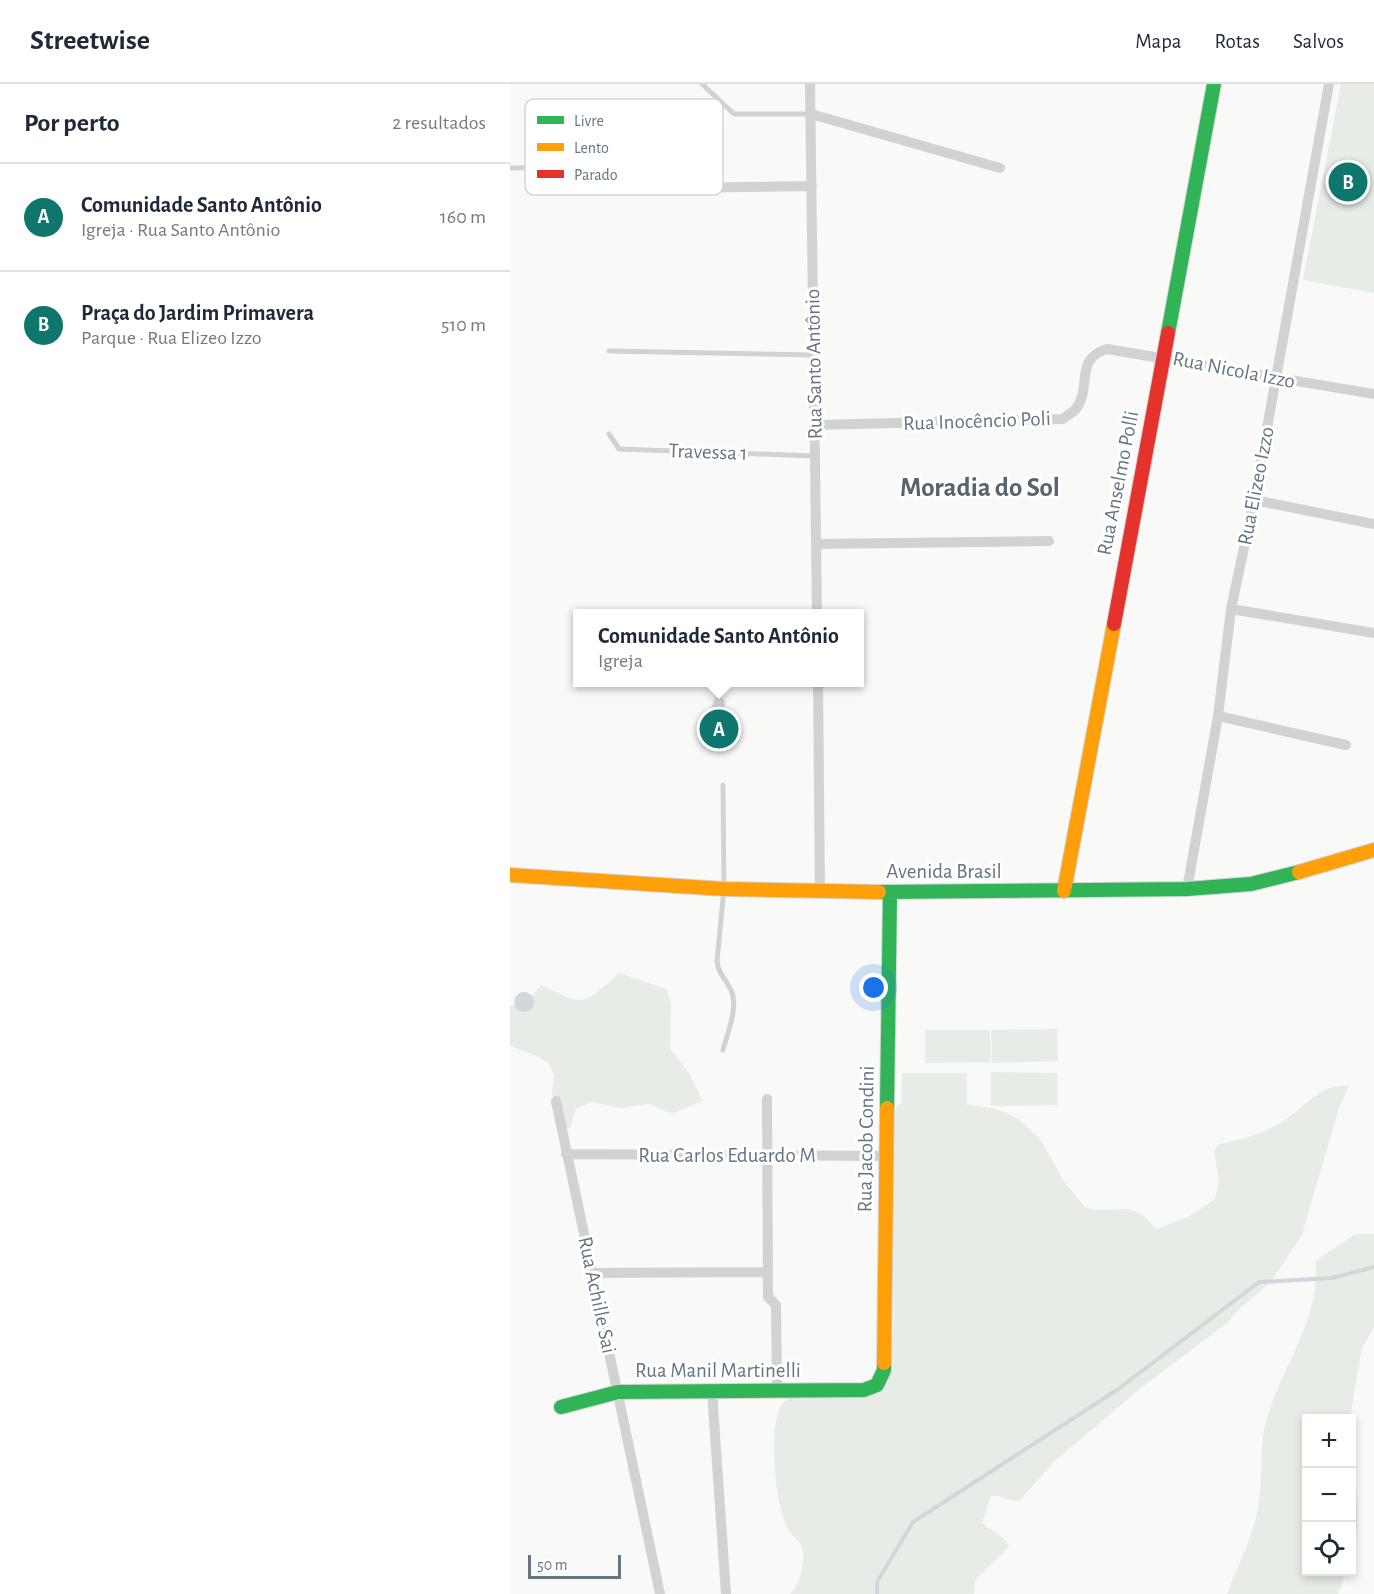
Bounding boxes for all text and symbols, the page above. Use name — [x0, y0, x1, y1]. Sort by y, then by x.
text: Streetwise — [30, 27, 150, 55]
text: Mapa — [1135, 31, 1182, 52]
text: Rotas — [1215, 31, 1260, 52]
text: Salvos — [1293, 31, 1344, 52]
legend — [525, 99, 723, 195]
text: Por perto — [24, 110, 120, 136]
text: 2 resultados — [392, 113, 486, 133]
text: Livre — [574, 113, 604, 129]
text: Lento — [574, 140, 609, 156]
pin: B — [1328, 160, 1368, 204]
text: Parado — [574, 167, 618, 183]
text: Comunidade Santo Antônio — [81, 194, 322, 216]
text: A — [38, 207, 50, 227]
text: 160 m — [440, 207, 486, 227]
text: Igreja · Rua Santo Antônio — [81, 220, 280, 240]
street label: Rua Santo Antônio — [802, 289, 826, 439]
text: Praça do Jardim Primavera — [81, 302, 314, 324]
text: B — [38, 315, 49, 335]
text: 510 m — [441, 315, 486, 335]
text: Parque · Rua Elizeo Izzo — [81, 328, 262, 348]
street label: Rua Nicola Izzo — [1171, 348, 1297, 392]
street label: Rua Inocêncio Poli — [903, 408, 1051, 434]
street label: Rua Anselmo Polli — [1094, 409, 1142, 557]
street label: Rua Elizeo Izzo — [1234, 425, 1278, 547]
street label: Travessa 1 — [668, 440, 748, 464]
district label: Moradia do Sol — [900, 474, 1060, 501]
popup — [573, 609, 864, 687]
text: Comunidade Santo Antônio — [598, 625, 839, 647]
text: Igreja — [598, 651, 643, 671]
pin: A — [700, 706, 738, 752]
street label: Avenida Brasil — [886, 861, 1002, 882]
your location — [859, 973, 888, 1002]
street label: Rua Jacob Condini — [854, 1065, 878, 1213]
street label: Rua Carlos Eduardo M — [638, 1145, 816, 1166]
street label: Rua Achille Sai — [574, 1235, 620, 1355]
street label: Rua Manil Martinelli — [635, 1360, 801, 1381]
map controls — [1302, 1414, 1356, 1576]
button: + — [1302, 1414, 1356, 1468]
button: − — [1302, 1468, 1356, 1522]
button: locate — [1302, 1522, 1356, 1576]
scale bar — [528, 1552, 621, 1580]
text: 50 m — [537, 1557, 568, 1573]

